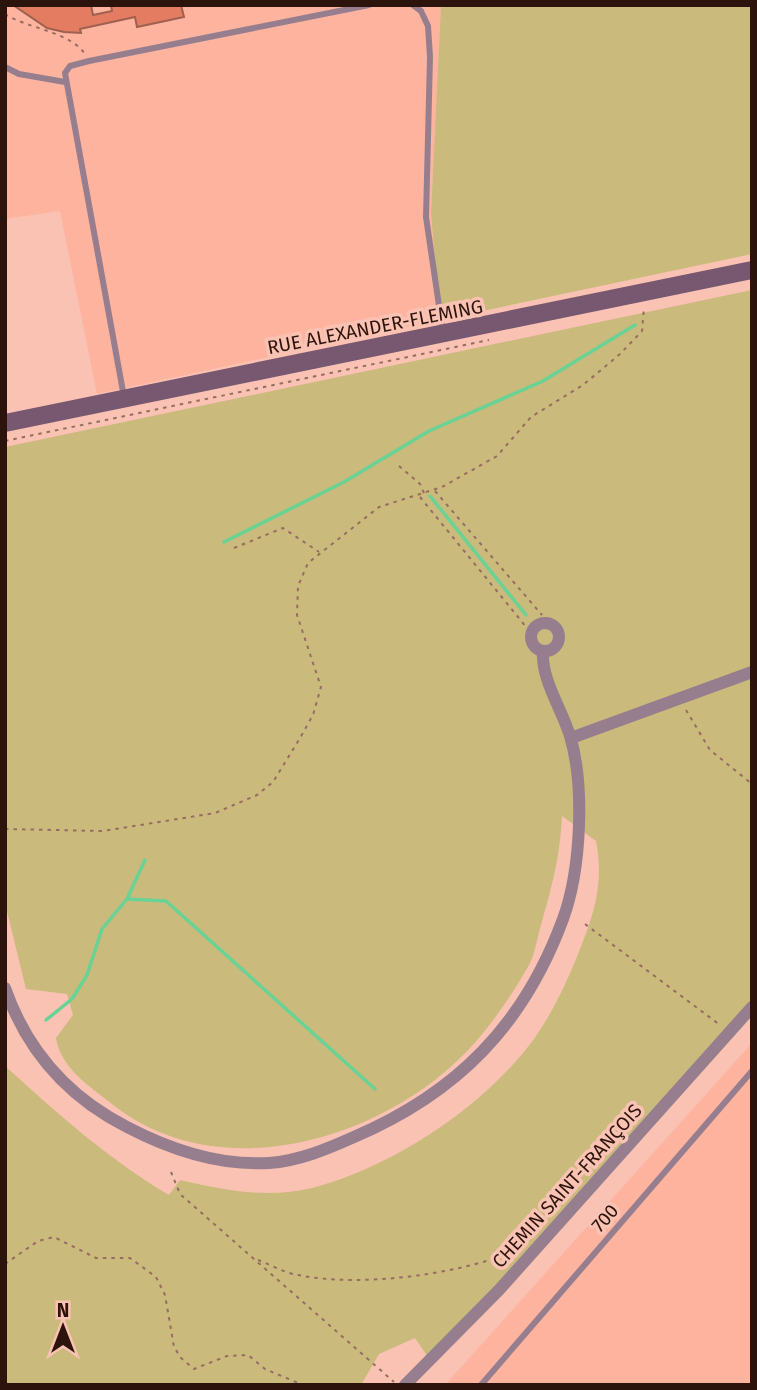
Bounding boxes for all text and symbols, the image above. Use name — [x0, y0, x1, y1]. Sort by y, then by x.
street label: RUE ALEXANDER-FLEMING — [265, 295, 485, 359]
street label: CHEMIN SAINT-FRANÇOIS — [487, 1099, 647, 1273]
street label: 700 — [587, 1199, 623, 1237]
north arrow — [28, 1292, 98, 1362]
text: N — [57, 1299, 69, 1322]

